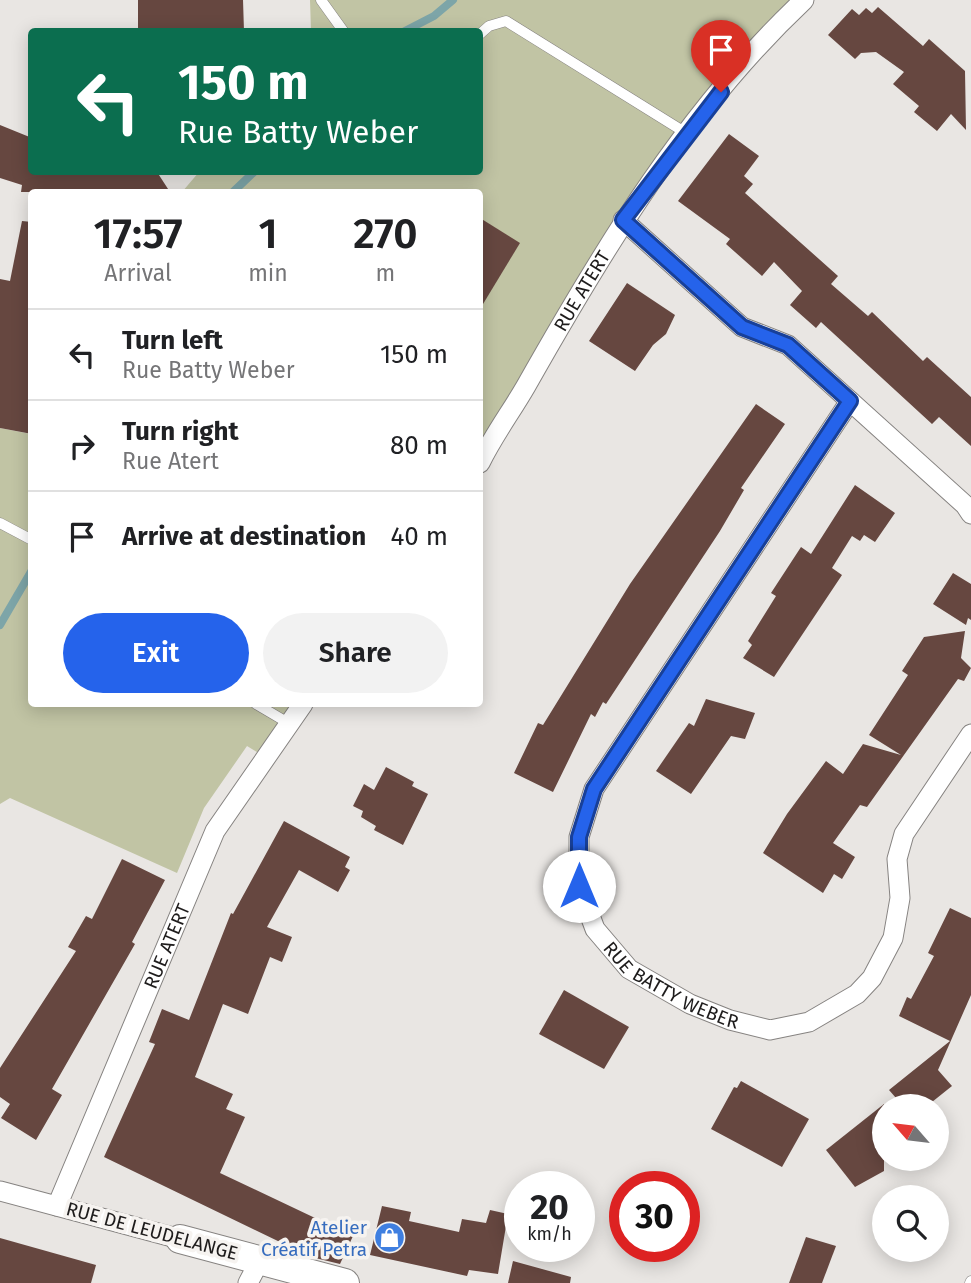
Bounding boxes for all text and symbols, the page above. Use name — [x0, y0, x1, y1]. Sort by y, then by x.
pin — [691, 20, 751, 92]
icon: arrive — [702, 31, 740, 69]
text: 150 m — [178, 53, 309, 112]
icon: left — [63, 56, 154, 147]
text: Rue Batty Weber — [178, 113, 418, 151]
text: 17:57 — [93, 209, 183, 259]
text: 1 — [258, 209, 278, 259]
text: 270 — [353, 209, 418, 259]
street label: RUE ATERT — [548, 246, 615, 335]
text: Arrival — [104, 259, 172, 287]
text: min — [248, 259, 288, 287]
text: m — [376, 259, 395, 287]
text: Turn left — [122, 325, 223, 356]
icon: left — [63, 336, 101, 374]
text: 150 m — [380, 339, 448, 370]
text: Rue Batty Weber — [122, 356, 295, 384]
text: Turn right — [122, 416, 239, 447]
icon: right — [63, 427, 101, 465]
text: 80 m — [390, 430, 448, 461]
text: Rue Atert — [122, 447, 219, 475]
icon: arrive — [63, 518, 101, 556]
text: Arrive at destination — [122, 521, 366, 552]
text: 40 m — [390, 521, 448, 552]
button: Exit — [63, 613, 249, 693]
button: Share — [263, 613, 448, 693]
position arrow — [542, 849, 616, 923]
street label: RUE ATERT — [138, 900, 195, 992]
street label: RUE BATTY WEBER — [599, 936, 742, 1033]
north arrow — [872, 1094, 948, 1171]
map controls — [872, 1094, 949, 1262]
speed limit sign: 30 — [609, 1171, 700, 1262]
button: search — [872, 1185, 949, 1262]
text: 20 — [530, 1186, 569, 1228]
street label: RUE DE LEUDELANGE — [64, 1197, 240, 1265]
place label: Atelier Créatif Petra — [261, 1216, 368, 1261]
shop icon: Atelier Créatif Petra — [373, 1221, 407, 1255]
text: km/h — [527, 1223, 572, 1245]

